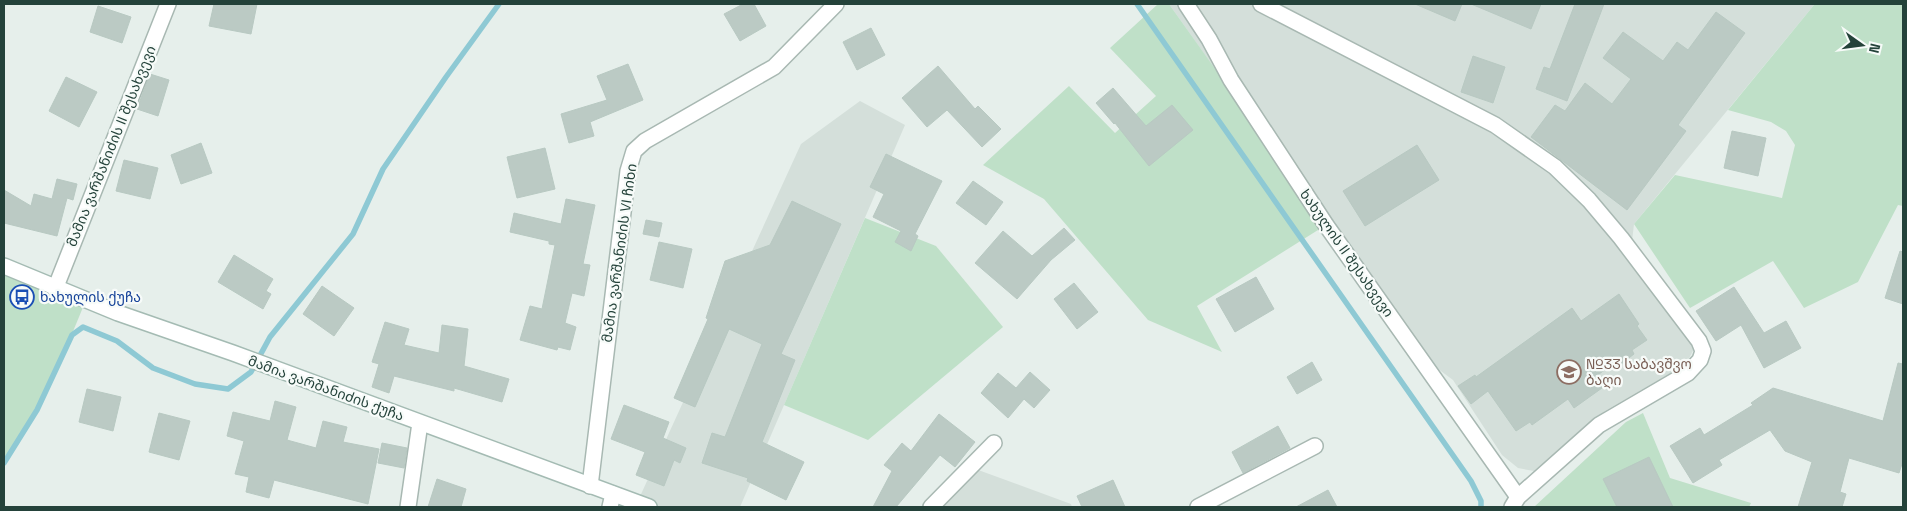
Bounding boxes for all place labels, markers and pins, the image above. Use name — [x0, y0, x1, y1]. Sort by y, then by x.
bus stop icon: ხახულის ქუჩა — [9, 284, 35, 310]
place label: ხახულის ქუჩა — [40, 288, 141, 306]
place label: №33 საბავშვო ბაღი — [1586, 355, 1692, 389]
school or university icon: №33 საბავშვო ბაღი — [1556, 359, 1582, 385]

